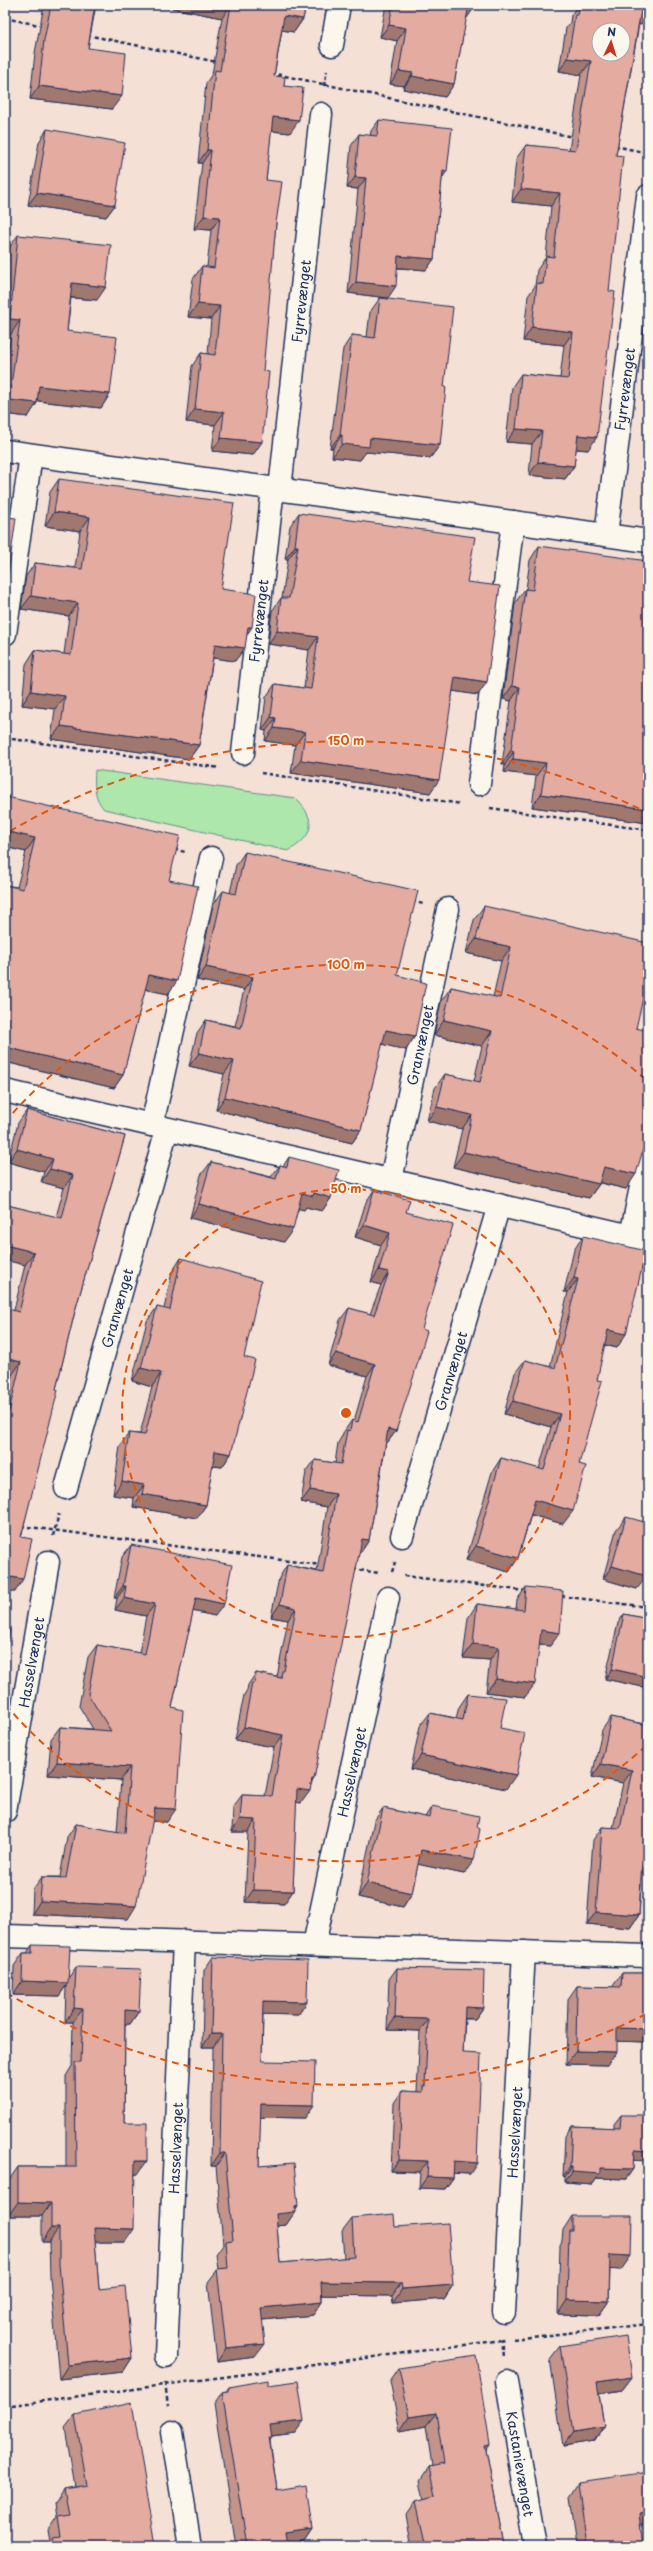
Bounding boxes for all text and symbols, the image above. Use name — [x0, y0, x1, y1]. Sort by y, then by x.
north arrow — [591, 22, 631, 62]
text: N — [607, 23, 617, 40]
street label: Fyrrevænget — [286, 258, 316, 344]
street label: Fyrrevænget — [609, 346, 640, 432]
street label: Fyrrevænget — [243, 578, 273, 664]
text: 150 m — [328, 731, 364, 749]
text: 100 m — [327, 955, 365, 973]
street label: Granvænget — [401, 1002, 438, 1087]
text: 50 m — [330, 1179, 362, 1197]
street label: Granvænget — [95, 1265, 138, 1350]
street label: Granvænget — [429, 1328, 472, 1413]
centre of rings — [339, 1406, 353, 1420]
street label: Hasselvænget — [13, 1615, 49, 1709]
street label: Hasselvænget — [331, 1725, 371, 1819]
street label: Hasselvænget — [501, 2086, 527, 2179]
street label: Hasselvænget — [163, 2102, 188, 2195]
street label: Kastanievænget — [502, 2410, 540, 2518]

